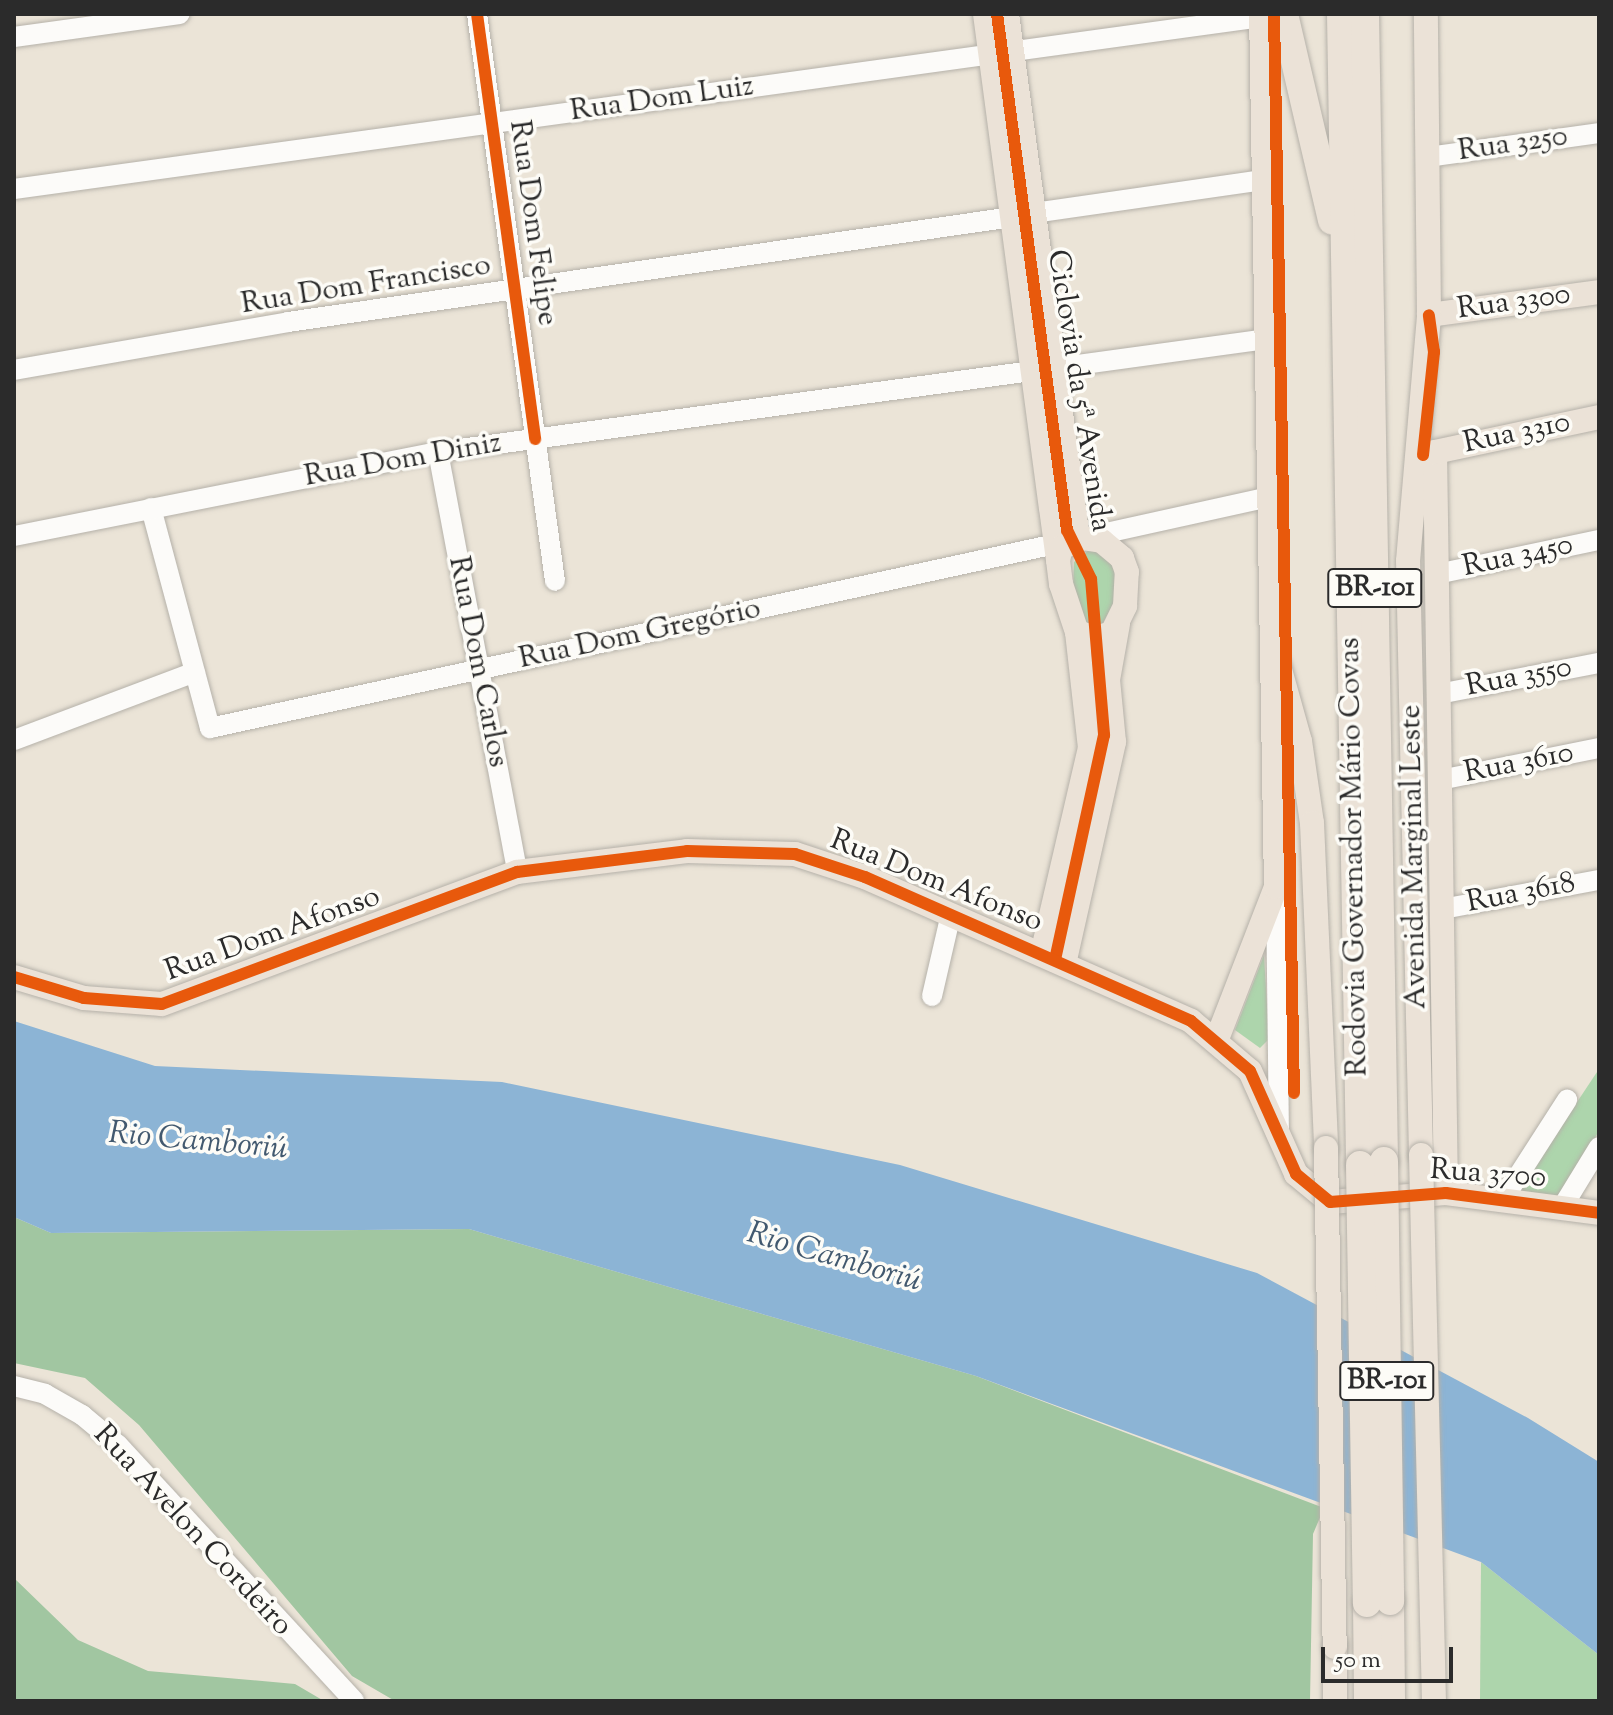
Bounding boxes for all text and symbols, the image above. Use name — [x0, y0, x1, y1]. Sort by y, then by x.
street label: Rua Dom Luiz — [568, 69, 756, 131]
street label: Rua Dom Felipe — [500, 118, 564, 328]
street label: Rua 3250 — [1456, 119, 1570, 171]
street label: Ciclovia da 5ª Avenida — [1038, 247, 1118, 535]
street label: Rua Dom Francisco — [239, 249, 493, 323]
street label: Rua 3300 — [1455, 277, 1573, 329]
street label: Rua 3310 — [1460, 405, 1574, 463]
street label: Rua Dom Diniz — [302, 426, 504, 496]
street label: Rua 3450 — [1460, 528, 1576, 586]
street label: Rua Dom Carlos — [439, 553, 515, 771]
road number: BR-101 — [1327, 564, 1423, 612]
street label: Rua Dom Gregório — [516, 592, 764, 678]
street label: Rodovia Governador Mário Covas — [1333, 637, 1377, 1077]
street label: Rua 3550 — [1463, 650, 1575, 706]
street label: Avenida Marginal Leste — [1394, 704, 1436, 1010]
street label: Rua 3610 — [1461, 736, 1577, 792]
street label: Rua Dom Afonso — [824, 823, 1048, 941]
street label: Rua 3618 — [1464, 866, 1578, 922]
street label: Rua Dom Afonso — [161, 879, 385, 991]
water label: Rio Camboriú — [107, 1115, 289, 1169]
street label: Rua 3700 — [1429, 1153, 1547, 1197]
water label: Rio Camboriú — [742, 1215, 926, 1301]
road number: BR-101 — [1339, 1357, 1435, 1405]
street label: Rua Avelon Cordeiro — [85, 1418, 299, 1644]
scale bar — [1325, 1631, 1457, 1681]
text: 50 m — [1335, 1644, 1381, 1678]

